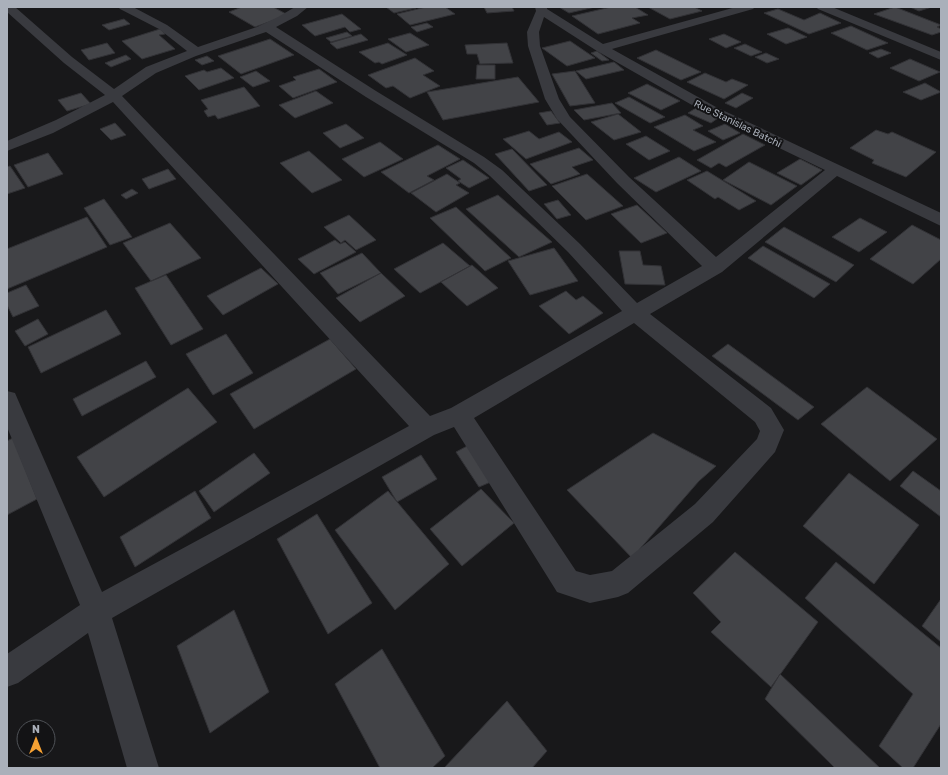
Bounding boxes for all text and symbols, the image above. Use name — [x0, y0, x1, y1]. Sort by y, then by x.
street label: Rue Stanislas Batchi — [692, 98, 783, 150]
north arrow — [16, 719, 56, 759]
text: N — [32, 723, 40, 736]

